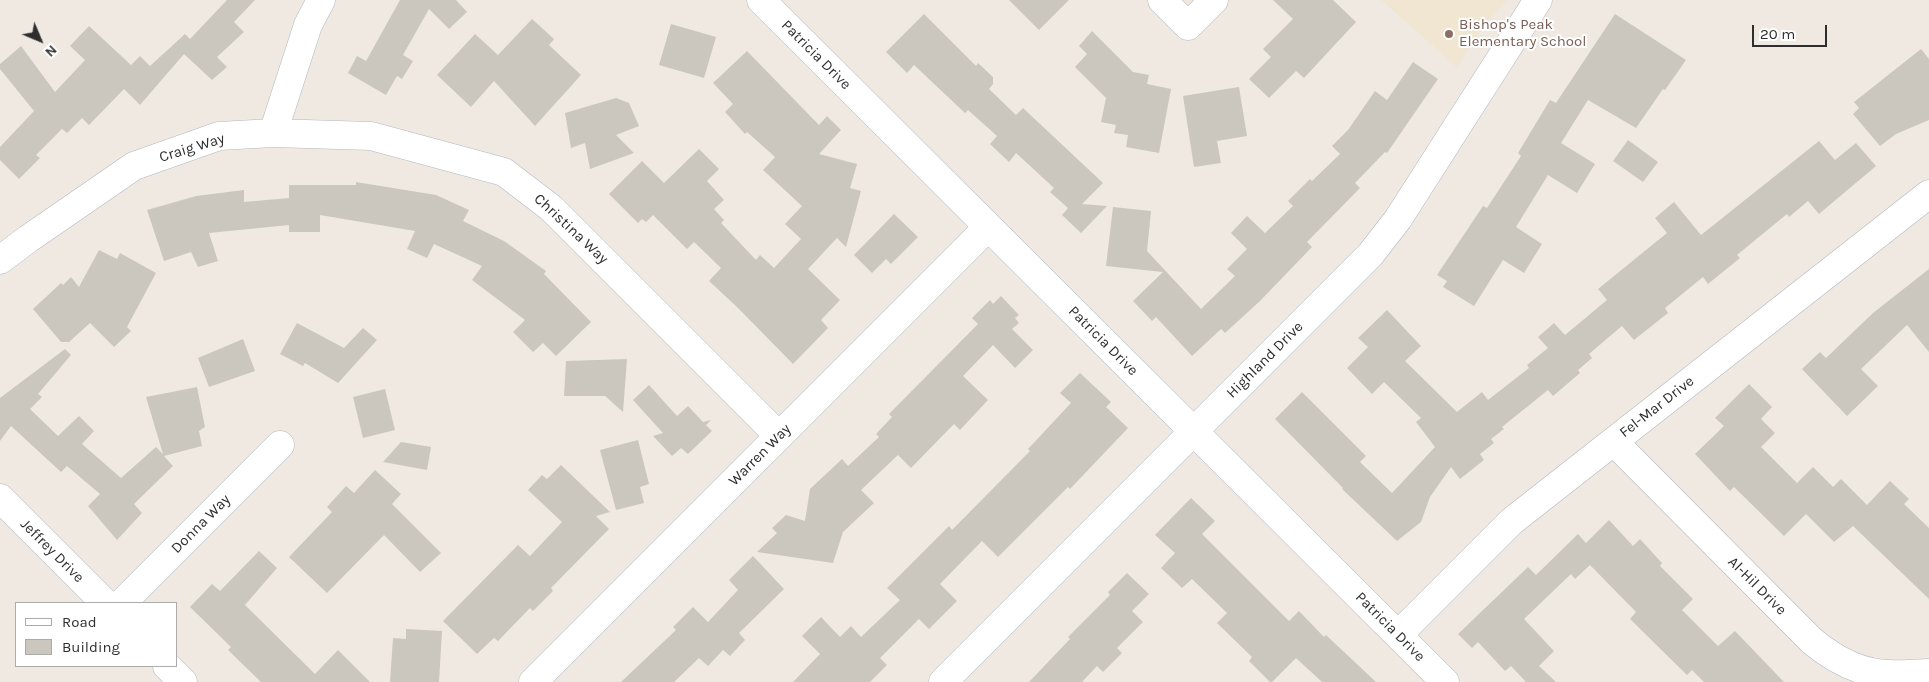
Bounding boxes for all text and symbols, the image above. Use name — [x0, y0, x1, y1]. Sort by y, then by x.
north arrow — [15, 15, 65, 65]
scale bar — [1754, 15, 1829, 47]
street label: Patricia Drive — [777, 16, 855, 94]
place label: Bishop's Peak Elementary School — [1459, 16, 1586, 51]
text: 20 m — [1760, 25, 1795, 43]
marker: Bishop's Peak Elementary School — [1443, 28, 1455, 40]
text: N — [41, 41, 61, 61]
street label: Craig Way — [157, 130, 227, 166]
street label: Christina Way — [530, 190, 612, 268]
street label: Patricia Drive — [1064, 302, 1142, 380]
street label: Highland Drive — [1223, 318, 1307, 402]
street label: Fel-Mar Drive — [1616, 372, 1698, 442]
street label: Warren Way — [725, 420, 795, 490]
street label: Donna Way — [168, 491, 234, 557]
street label: Jeffrey Drive — [16, 515, 88, 587]
street label: Al-Hil Drive — [1724, 553, 1790, 619]
street label: Patricia Drive — [1351, 588, 1429, 666]
legend — [15, 602, 178, 667]
text: Road — [62, 613, 97, 631]
text: Building — [62, 638, 120, 656]

